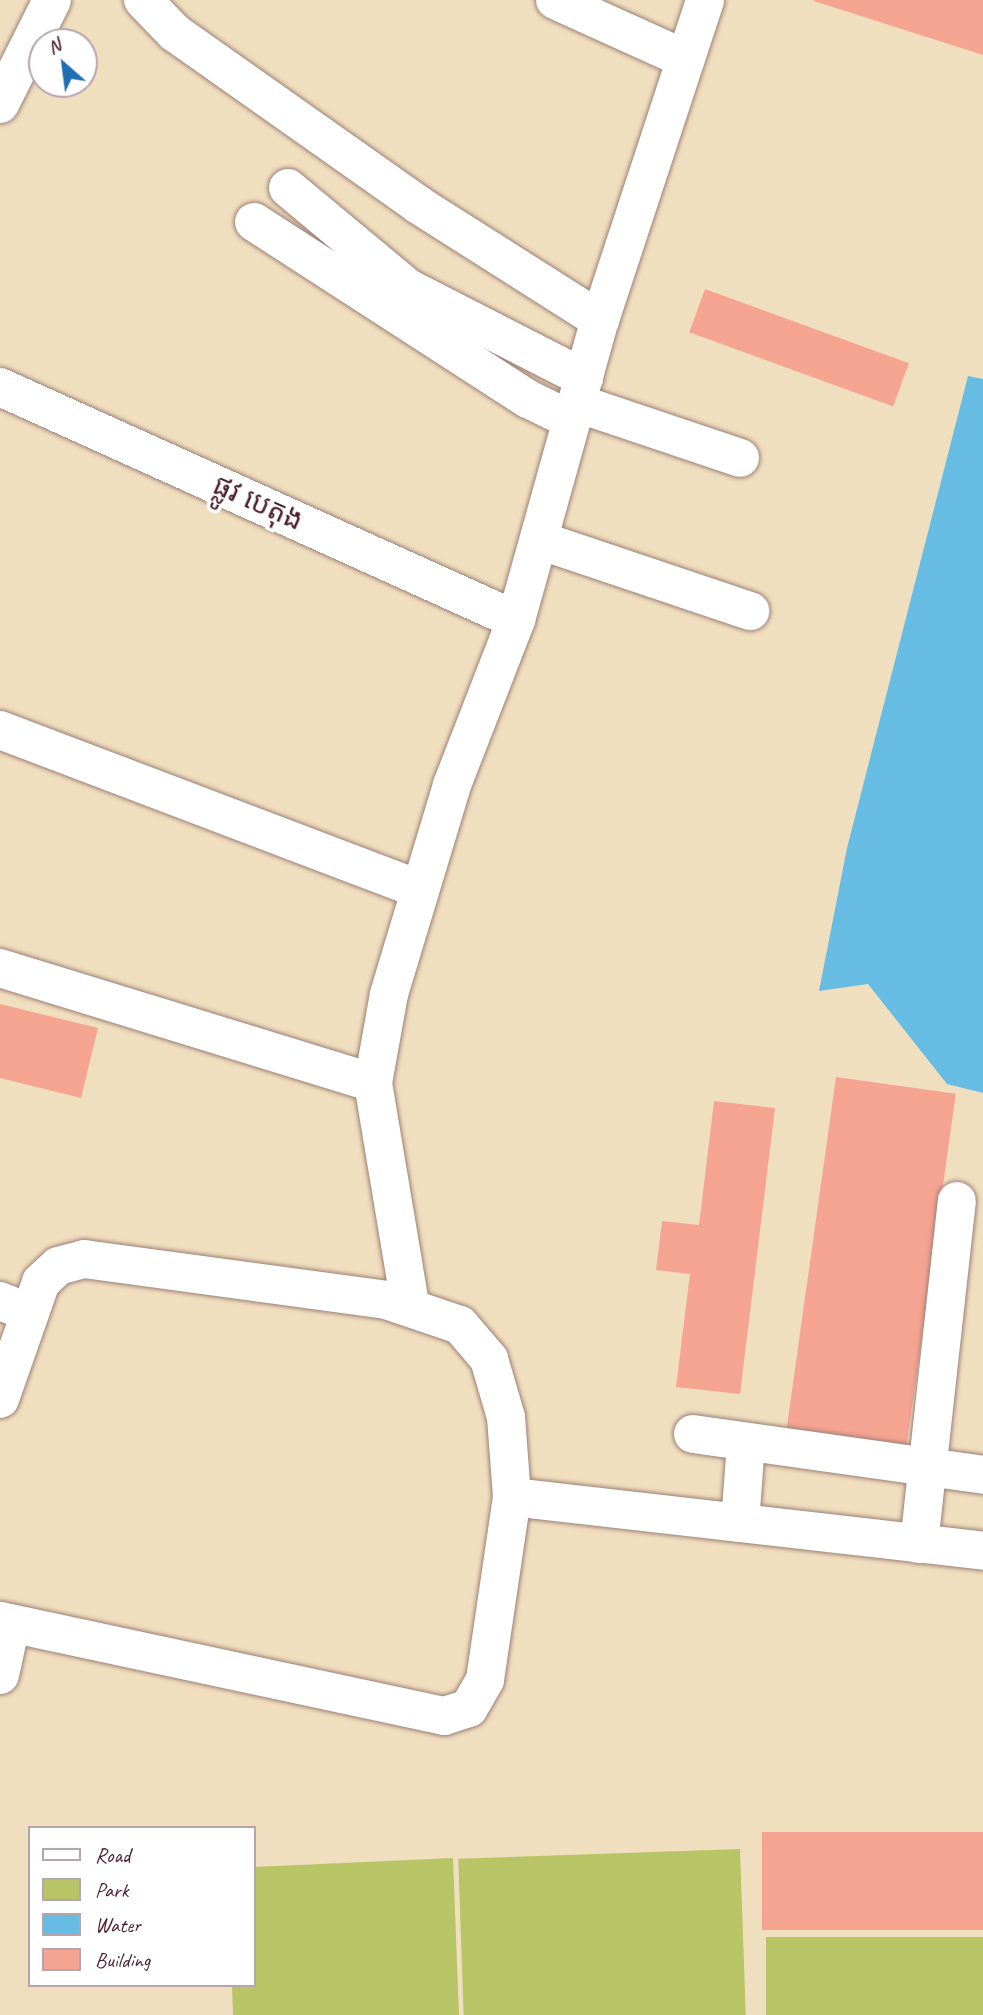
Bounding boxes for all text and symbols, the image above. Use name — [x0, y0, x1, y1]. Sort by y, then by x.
north arrow — [28, 28, 98, 98]
text: N — [43, 33, 65, 60]
street label: ផ្លូវ បេតុង — [208, 468, 308, 538]
legend — [28, 1826, 256, 1987]
text: Road — [95, 1842, 130, 1868]
text: Park — [95, 1877, 128, 1903]
text: Water — [95, 1912, 141, 1938]
text: Building — [95, 1947, 150, 1973]

